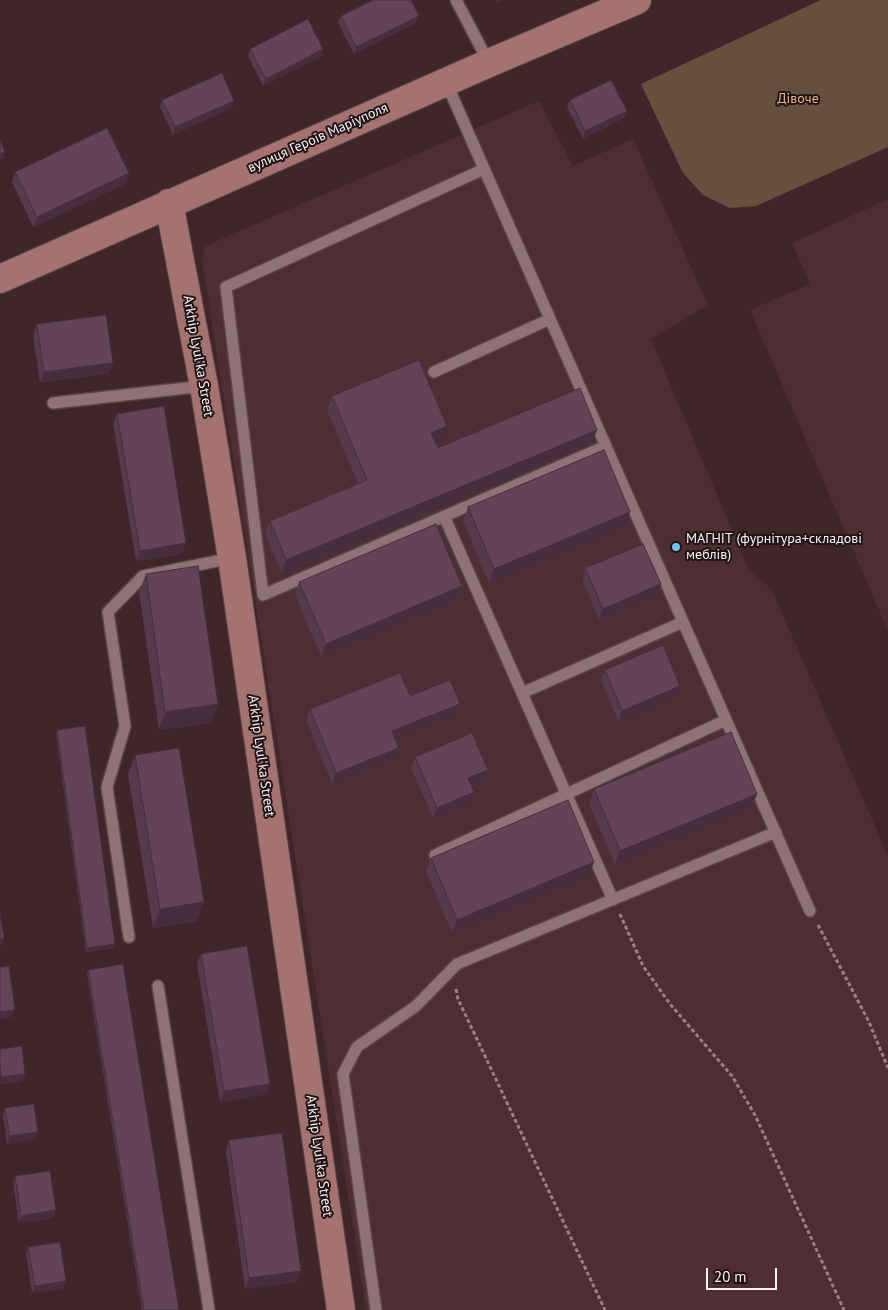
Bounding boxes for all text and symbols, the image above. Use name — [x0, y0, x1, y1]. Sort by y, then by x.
park label: Дівоче — [777, 91, 819, 107]
street label: вулиця Героїв Маріуполя — [245, 99, 391, 177]
street label: Arkhip Lyul'ka Street — [179, 294, 217, 418]
place label: МАГНІТ (фурнітура+складові меблів) — [686, 531, 862, 564]
marker: МАГНІТ (фурнітура+складові меблів) — [670, 541, 682, 553]
street label: Arkhip Lyul'ka Street — [244, 694, 278, 818]
street label: Arkhip Lyul'ka Street — [302, 1094, 336, 1218]
scale bar — [708, 1258, 779, 1290]
text: 20 m — [714, 1267, 747, 1286]

